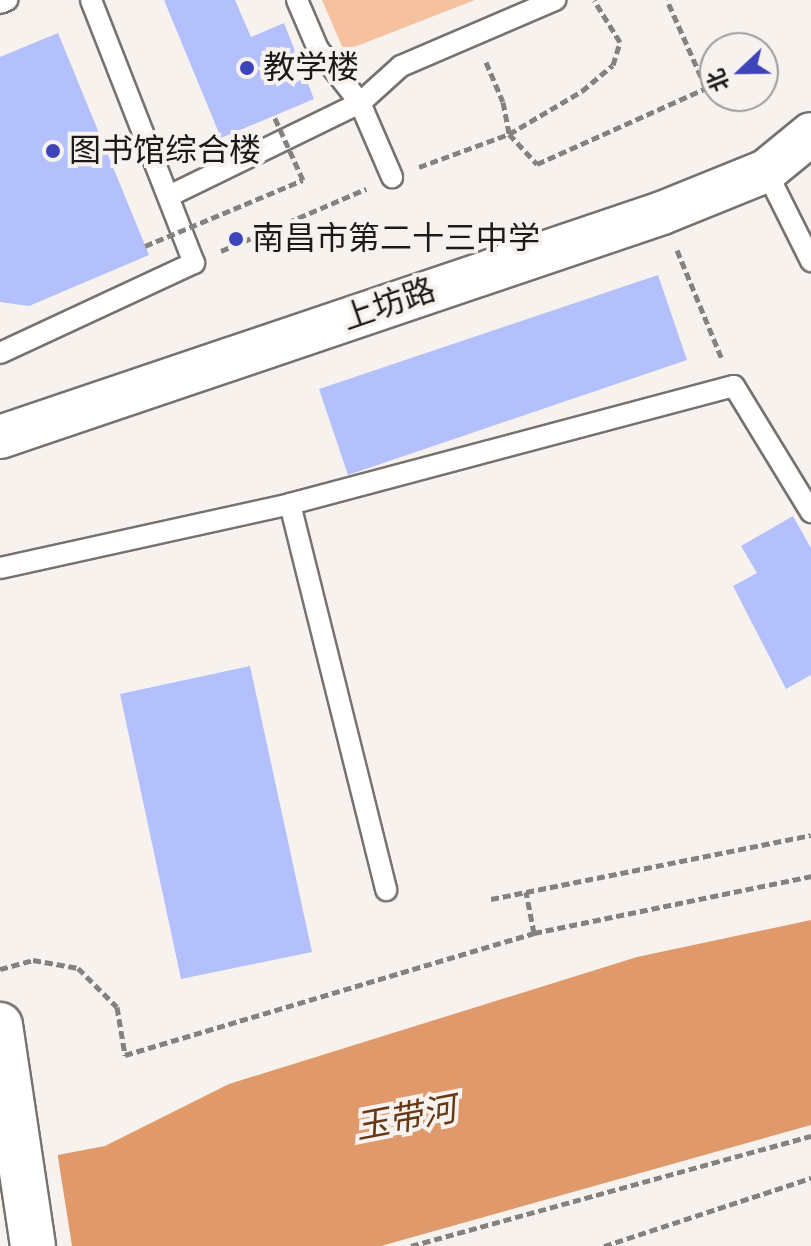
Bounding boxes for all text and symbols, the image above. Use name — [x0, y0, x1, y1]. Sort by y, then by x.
north arrow — [699, 32, 779, 112]
place label: 教学楼 — [263, 49, 359, 87]
marker: 教学楼 — [238, 59, 256, 77]
text: 北 — [704, 66, 733, 95]
place label: 图书馆综合楼 — [69, 132, 261, 170]
marker: 图书馆综合楼 — [44, 142, 62, 160]
place label: 南昌市第二十三中学 — [252, 220, 540, 258]
marker: 南昌市第二十三中学 — [227, 230, 245, 248]
street label: 上坊路 — [337, 271, 441, 339]
water label: 玉带河 — [352, 1090, 460, 1150]

